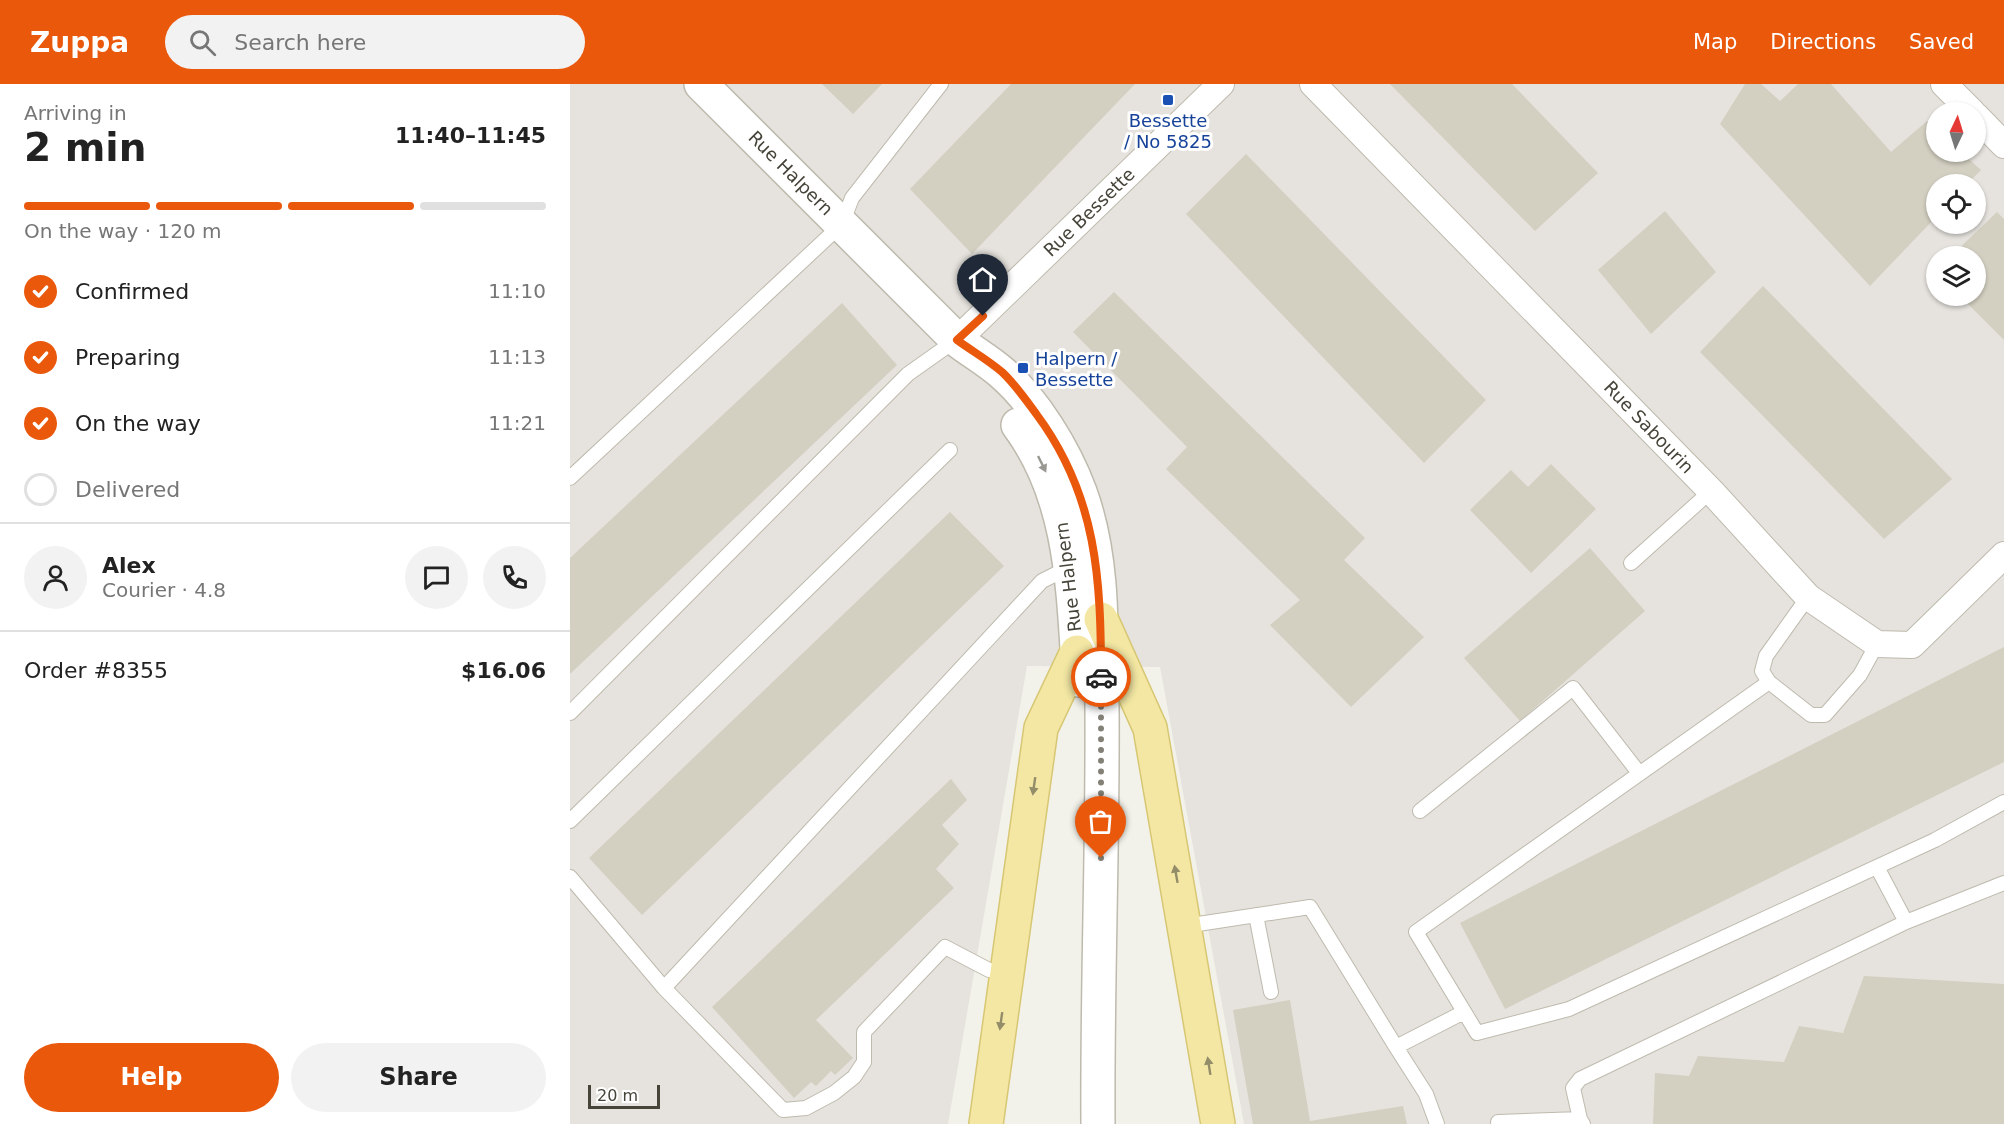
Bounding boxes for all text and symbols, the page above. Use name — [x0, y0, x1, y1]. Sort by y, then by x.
search box — [165, 15, 585, 69]
text: Zuppa — [30, 26, 129, 59]
icon: search — [186, 26, 219, 59]
text: Search here — [234, 30, 366, 55]
text: Map — [1693, 30, 1737, 54]
text: Directions — [1770, 30, 1876, 54]
text: Saved — [1909, 30, 1974, 54]
marker: Bessette / No 5825 — [1161, 93, 1175, 107]
text: Arriving in — [24, 101, 127, 125]
north arrow — [1926, 102, 1986, 162]
map controls — [1926, 102, 1986, 306]
place label: Bessette / No 5825 — [1124, 110, 1212, 152]
text: 11:40–11:45 — [395, 123, 546, 148]
text: 2 min — [24, 125, 146, 170]
street label: Rue Halpern — [745, 127, 837, 219]
street label: Rue Bessette — [1039, 163, 1139, 261]
button: locate — [1926, 174, 1986, 234]
text: On the way · 120 m — [24, 219, 222, 243]
button: layers — [1926, 246, 1986, 306]
pin — [957, 254, 1008, 316]
icon: home — [966, 263, 999, 296]
icon: check — [24, 275, 57, 308]
text: Confirmed — [75, 279, 189, 304]
text: 11:10 — [488, 279, 546, 303]
icon: check — [24, 341, 57, 374]
text: Preparing — [75, 345, 181, 370]
text: 11:13 — [488, 345, 546, 369]
place label: Halpern / Bessette — [1035, 348, 1118, 390]
marker: Halpern / Bessette — [1016, 361, 1030, 375]
street label: Rue Sabourin — [1600, 377, 1698, 477]
icon: check — [24, 407, 57, 440]
text: On the way — [75, 411, 201, 436]
text: 11:21 — [488, 411, 546, 435]
one-way arrow — [1037, 456, 1046, 473]
text: Delivered — [75, 477, 180, 502]
street label: Rue Halpern — [1051, 521, 1085, 633]
button: person — [24, 546, 87, 609]
button: chat — [405, 546, 468, 609]
button: phone — [483, 546, 546, 609]
text: Alex — [102, 553, 156, 578]
text: Courier · 4.8 — [102, 578, 226, 602]
courier — [1071, 647, 1131, 707]
text: Order #8355 — [24, 658, 168, 683]
text: $16.06 — [461, 658, 546, 683]
icon: car — [1085, 661, 1118, 694]
one-way arrow — [1029, 777, 1038, 796]
pin — [1075, 796, 1126, 858]
icon: bag — [1084, 805, 1117, 838]
one-way arrow — [1171, 864, 1180, 883]
one-way arrow — [997, 1012, 1006, 1031]
button: Help — [24, 1043, 279, 1112]
button: Share — [291, 1043, 546, 1112]
one-way arrow — [1204, 1057, 1213, 1076]
scale bar — [588, 1082, 660, 1110]
text: 20 m — [597, 1086, 638, 1105]

